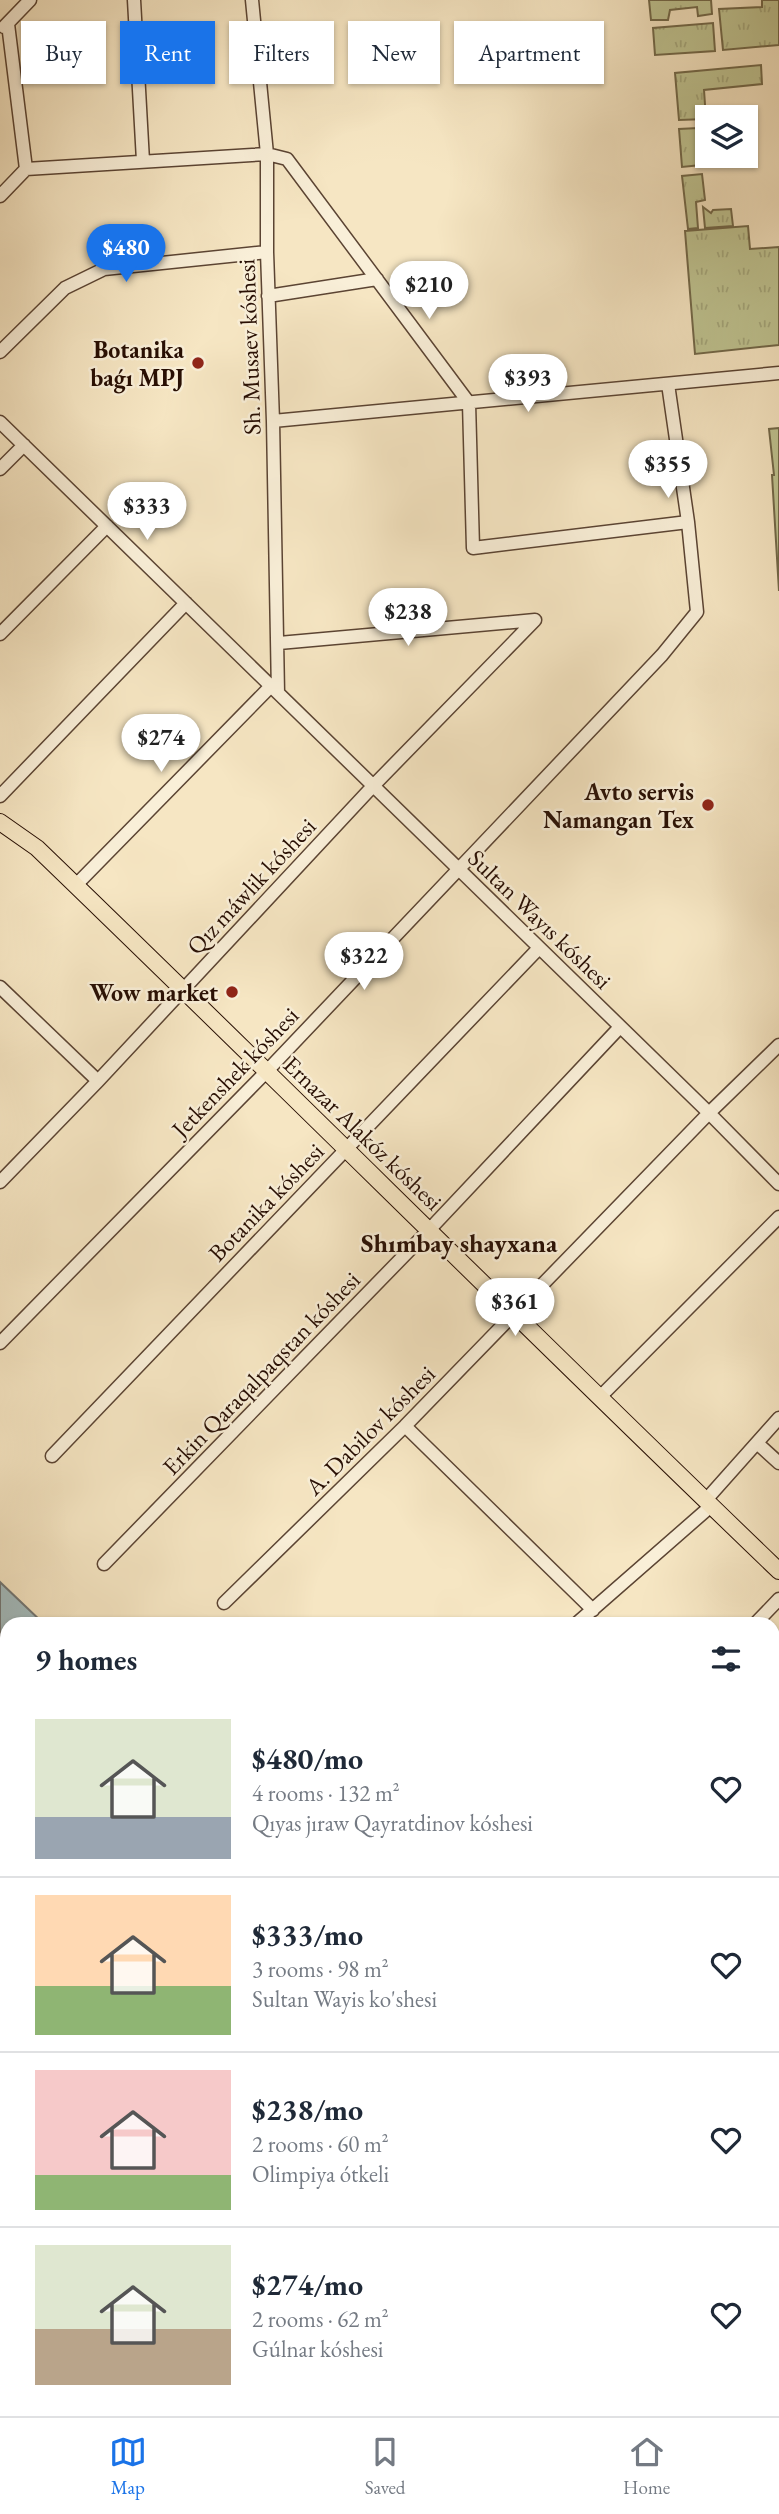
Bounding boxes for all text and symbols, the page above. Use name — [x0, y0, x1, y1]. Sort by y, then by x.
chip: Buy — [21, 21, 106, 84]
chip: Rent — [120, 21, 215, 84]
chip: Filters — [229, 21, 334, 84]
chip: New — [348, 21, 440, 84]
chip: Apartment — [454, 21, 604, 84]
map controls — [695, 105, 758, 168]
button: layers — [695, 105, 758, 168]
pin: $480 — [85, 224, 167, 284]
text: $480 — [102, 232, 150, 262]
street label: Sh. Musaev kóshesi — [230, 258, 268, 436]
pin: $210 — [388, 262, 470, 321]
text: $210 — [405, 269, 453, 299]
place label: Botanika baǵı MPJ — [90, 334, 184, 394]
pin: $393 — [487, 354, 569, 414]
marker: Botanika baǵı MPJ — [190, 355, 206, 371]
text: $393 — [504, 362, 552, 392]
pin: $355 — [627, 440, 709, 500]
text: $355 — [644, 448, 692, 478]
pin: $333 — [106, 482, 188, 542]
text: $333 — [123, 490, 171, 520]
pin: $238 — [367, 588, 449, 648]
text: $238 — [384, 596, 432, 626]
pin: $274 — [120, 714, 202, 774]
text: $274 — [137, 722, 185, 752]
place label: Avto servis Namangan Tex — [543, 776, 694, 836]
marker: Avto servis Namangan Tex — [700, 797, 716, 813]
street label: Qız máwlik kóshesi — [180, 811, 322, 961]
street label: Sultan Wayıs kóshesi — [462, 842, 619, 996]
pin: $322 — [323, 932, 405, 992]
text: $322 — [340, 940, 388, 970]
place label: Wow market — [89, 977, 218, 1008]
marker: Wow market — [224, 984, 240, 1000]
street label: Jetkenshek kóshesi — [163, 1000, 305, 1145]
street label: Ernazar Alakóz kóshesi — [277, 1049, 449, 1217]
street label: Botanika kóshesi — [202, 1136, 331, 1268]
district label: Shımbay shayxana — [361, 1226, 558, 1260]
street label: Erkin Qaraqalpaqstan kóshesi — [155, 1264, 367, 1482]
pin: $361 — [474, 1278, 556, 1338]
text: $361 — [491, 1286, 539, 1316]
street label: A. Dabilov kóshesi — [298, 1358, 442, 1502]
text: 9 homes — [35, 1640, 137, 1679]
icon: filters — [707, 1640, 745, 1678]
text: $480/mo — [252, 1739, 363, 1778]
icon: home — [91, 1747, 175, 1831]
icon: heart — [707, 1770, 745, 1808]
text: 4 rooms · 132 m² — [252, 1778, 400, 1808]
text: Qıyas jıraw Qayratdinov kóshesi — [252, 1808, 533, 1838]
text: $333/mo — [252, 1915, 363, 1954]
icon: home — [91, 1923, 175, 2007]
icon: heart — [707, 1946, 745, 1984]
text: 3 rooms · 98 m² — [252, 1954, 389, 1984]
text: Sultan Wayis ko'shesi — [252, 1984, 437, 2014]
text: $238/mo — [252, 2090, 363, 2129]
icon: home — [91, 2098, 175, 2182]
icon: heart — [707, 2121, 745, 2159]
text: 2 rooms · 60 m² — [252, 2129, 389, 2159]
text: Olimpiya ótkeli — [252, 2159, 389, 2189]
text: $274/mo — [252, 2265, 363, 2304]
icon: home — [91, 2273, 175, 2357]
icon: heart — [707, 2296, 745, 2334]
text: 2 rooms · 62 m² — [252, 2304, 389, 2334]
text: Gúlnar kóshesi — [252, 2334, 384, 2364]
tab: Map — [109, 2433, 147, 2500]
tab: Saved — [365, 2433, 405, 2500]
tab: Home — [623, 2433, 670, 2500]

